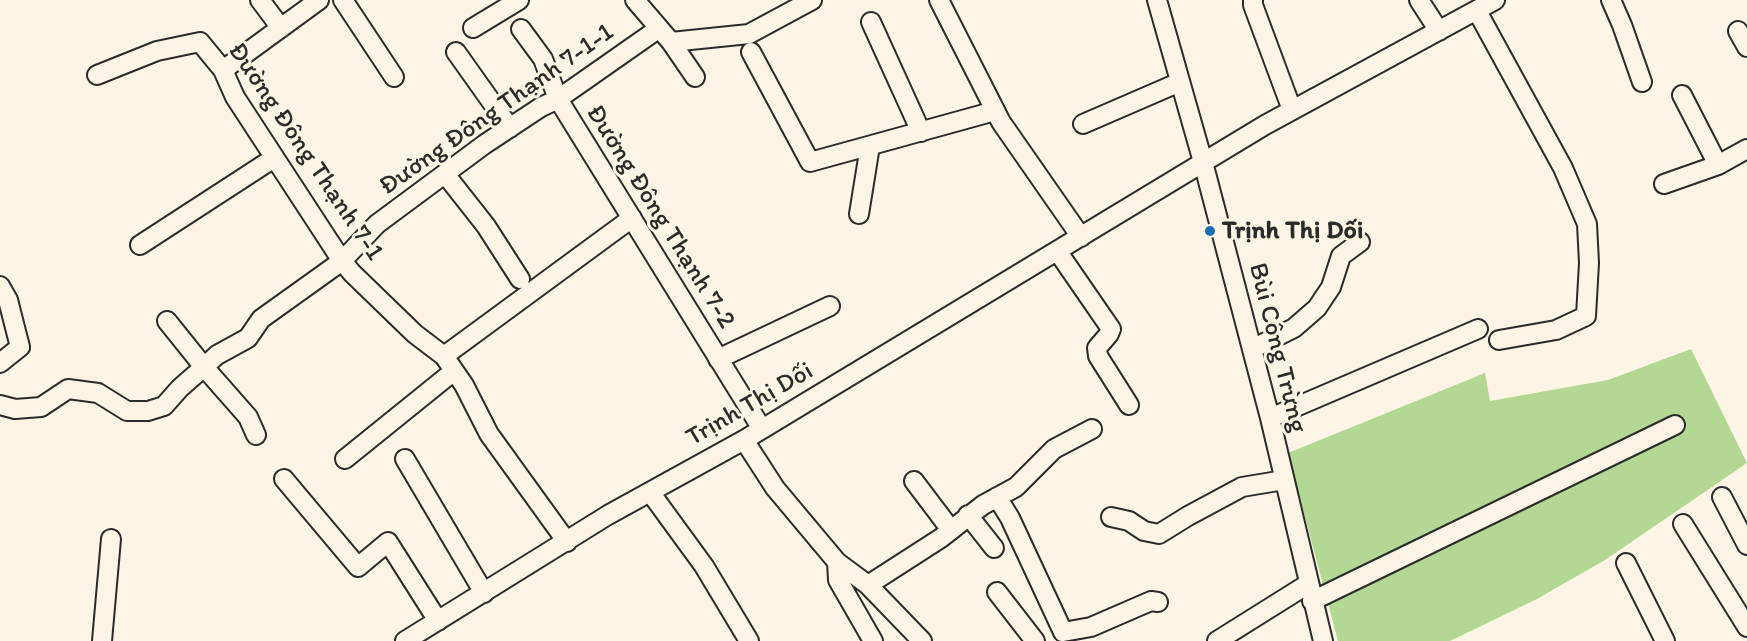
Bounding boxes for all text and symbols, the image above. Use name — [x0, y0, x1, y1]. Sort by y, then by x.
street label: Đường Đông Thạnh 7-1-1 — [374, 17, 620, 203]
street label: Đường Đông Thạnh 7-1 — [220, 37, 390, 267]
street label: Đường Đông Thạnh 7-2 — [578, 99, 742, 335]
place label: Trịnh Thị Dối — [1222, 215, 1363, 247]
marker: Trịnh Thị Dối — [1203, 224, 1217, 238]
street label: Bùi Công Trừng — [1241, 260, 1313, 436]
street label: Trịnh Thị Dối — [681, 356, 819, 454]

